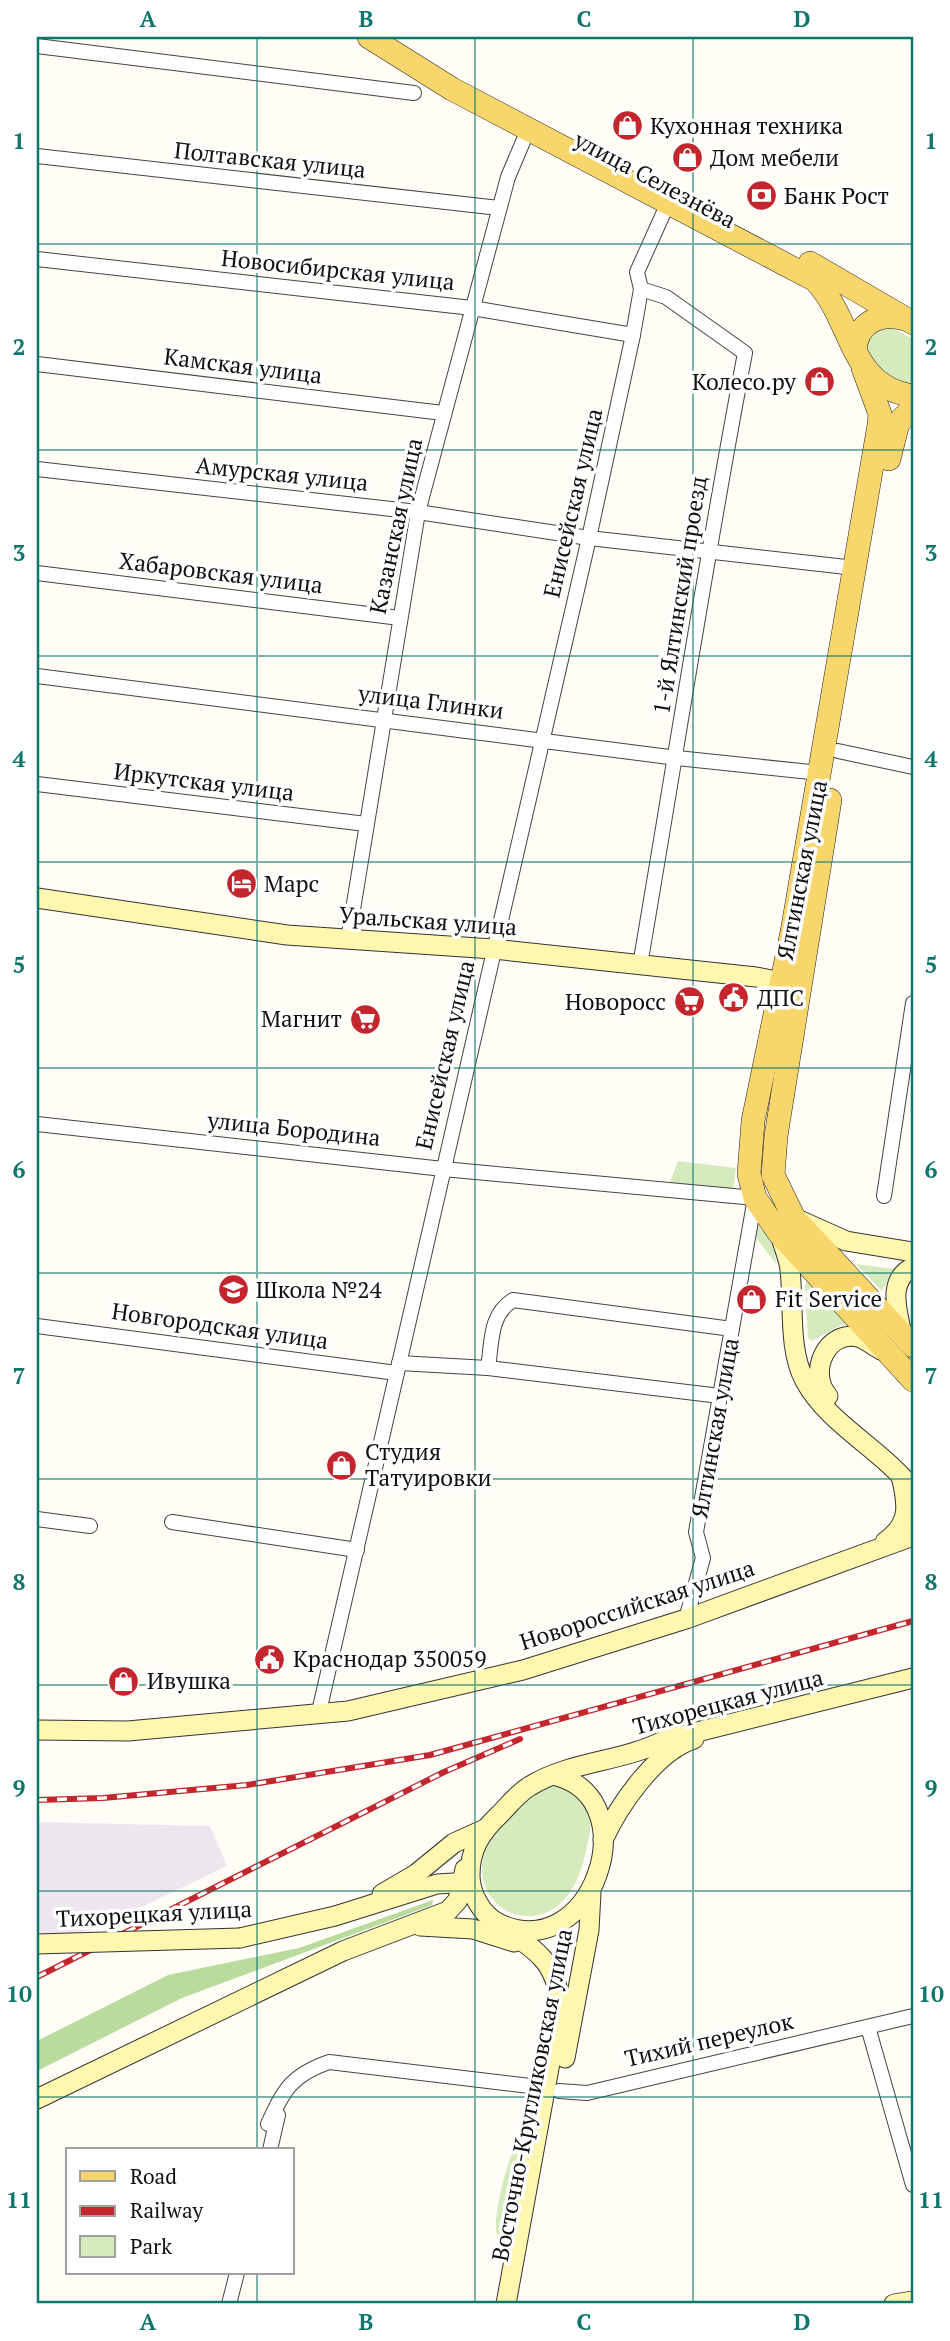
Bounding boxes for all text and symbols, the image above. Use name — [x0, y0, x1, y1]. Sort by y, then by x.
text: A — [140, 3, 157, 34]
text: B — [359, 3, 374, 34]
text: C — [577, 3, 592, 34]
text: D — [794, 3, 811, 34]
shop icon: Кухонная техника — [610, 109, 644, 143]
place label: Кухонная техника — [650, 110, 843, 141]
street label: улица Селезнёва — [568, 123, 742, 235]
text: 1 — [13, 125, 26, 156]
text: 1 — [925, 125, 938, 156]
street label: Полтавская улица — [173, 134, 368, 185]
shop icon: Дом мебели — [670, 141, 704, 175]
place label: Дом мебели — [710, 142, 839, 173]
bank icon: Банк Рост — [744, 179, 778, 213]
place label: Банк Рост — [784, 180, 889, 211]
street label: Новосибирская улица — [220, 242, 457, 297]
text: 2 — [13, 331, 26, 362]
text: 2 — [925, 331, 938, 362]
street label: Камская улица — [162, 340, 324, 391]
shop icon: Колесо.ру — [802, 365, 836, 399]
place label: Колесо.ру — [692, 366, 796, 397]
street label: Енисейская улица — [536, 405, 609, 601]
street label: Казанская улица — [362, 435, 429, 617]
street label: Амурская улица — [194, 449, 370, 498]
street label: 1-й Ялтинский проезд — [645, 474, 714, 716]
text: 3 — [13, 537, 26, 568]
text: 3 — [925, 537, 938, 568]
street label: Хабаровская улица — [117, 545, 325, 600]
street label: улица Глинки — [356, 677, 506, 726]
text: 4 — [13, 743, 26, 774]
text: 4 — [925, 743, 938, 774]
street label: Иркутская улица — [112, 755, 296, 808]
street label: Ялтинская улица — [769, 777, 834, 962]
hotel icon: Марс — [224, 867, 258, 901]
place label: Марс — [264, 868, 319, 899]
street label: Уральская улица — [338, 899, 518, 942]
text: 5 — [13, 949, 26, 980]
text: 5 — [925, 949, 938, 980]
street label: Енисейская улица — [408, 957, 481, 1153]
public building icon: ДПС — [717, 981, 751, 1015]
place label: ДПС — [757, 982, 804, 1013]
supermarket icon: Новоросс — [672, 985, 706, 1019]
place label: Новоросс — [565, 986, 666, 1017]
supermarket icon: Магнит — [348, 1002, 382, 1036]
place label: Магнит — [261, 1003, 342, 1034]
street label: улица Бородина — [205, 1104, 382, 1153]
text: 6 — [13, 1154, 26, 1185]
text: 6 — [925, 1154, 938, 1185]
school or university icon: Школа №24 — [216, 1273, 250, 1307]
place label: Школа №24 — [256, 1274, 383, 1305]
shop icon: Fit Service — [735, 1282, 769, 1316]
place label: Fit Service — [775, 1283, 882, 1314]
street label: Новгородская улица — [110, 1295, 331, 1356]
street label: Ялтинская улица — [683, 1335, 746, 1521]
text: 7 — [13, 1360, 26, 1391]
text: 7 — [925, 1360, 938, 1391]
place label: Студия Татуировки — [365, 1436, 492, 1493]
shop icon: Студия Татуировки — [325, 1448, 359, 1482]
street label: Новороссийская улица — [515, 1552, 759, 1657]
text: 8 — [13, 1566, 26, 1597]
text: 8 — [925, 1566, 938, 1597]
public building icon: Краснодар 350059 — [253, 1642, 287, 1676]
place label: Краснодар 350059 — [293, 1643, 486, 1674]
street label: Тихорецкая улица — [629, 1661, 827, 1742]
shop icon: Ивушка — [107, 1664, 141, 1698]
place label: Ивушка — [147, 1665, 231, 1696]
text: 9 — [13, 1772, 26, 1803]
text: 9 — [925, 1772, 938, 1803]
street label: Тихорецкая улица — [55, 1893, 253, 1934]
street label: Восточно-Кругликовская улица — [484, 1926, 579, 2264]
text: 10 — [6, 1978, 32, 2009]
text: 10 — [918, 1978, 944, 2009]
street label: Тихий переулок — [622, 2005, 797, 2074]
legend — [66, 2148, 294, 2274]
text: Road — [130, 2162, 177, 2190]
text: 11 — [6, 2184, 32, 2215]
text: 11 — [918, 2184, 944, 2215]
text: Railway — [130, 2196, 204, 2224]
text: Park — [130, 2232, 172, 2260]
text: A — [140, 2306, 157, 2337]
text: B — [359, 2306, 374, 2337]
text: C — [577, 2306, 592, 2337]
text: D — [794, 2306, 811, 2337]

